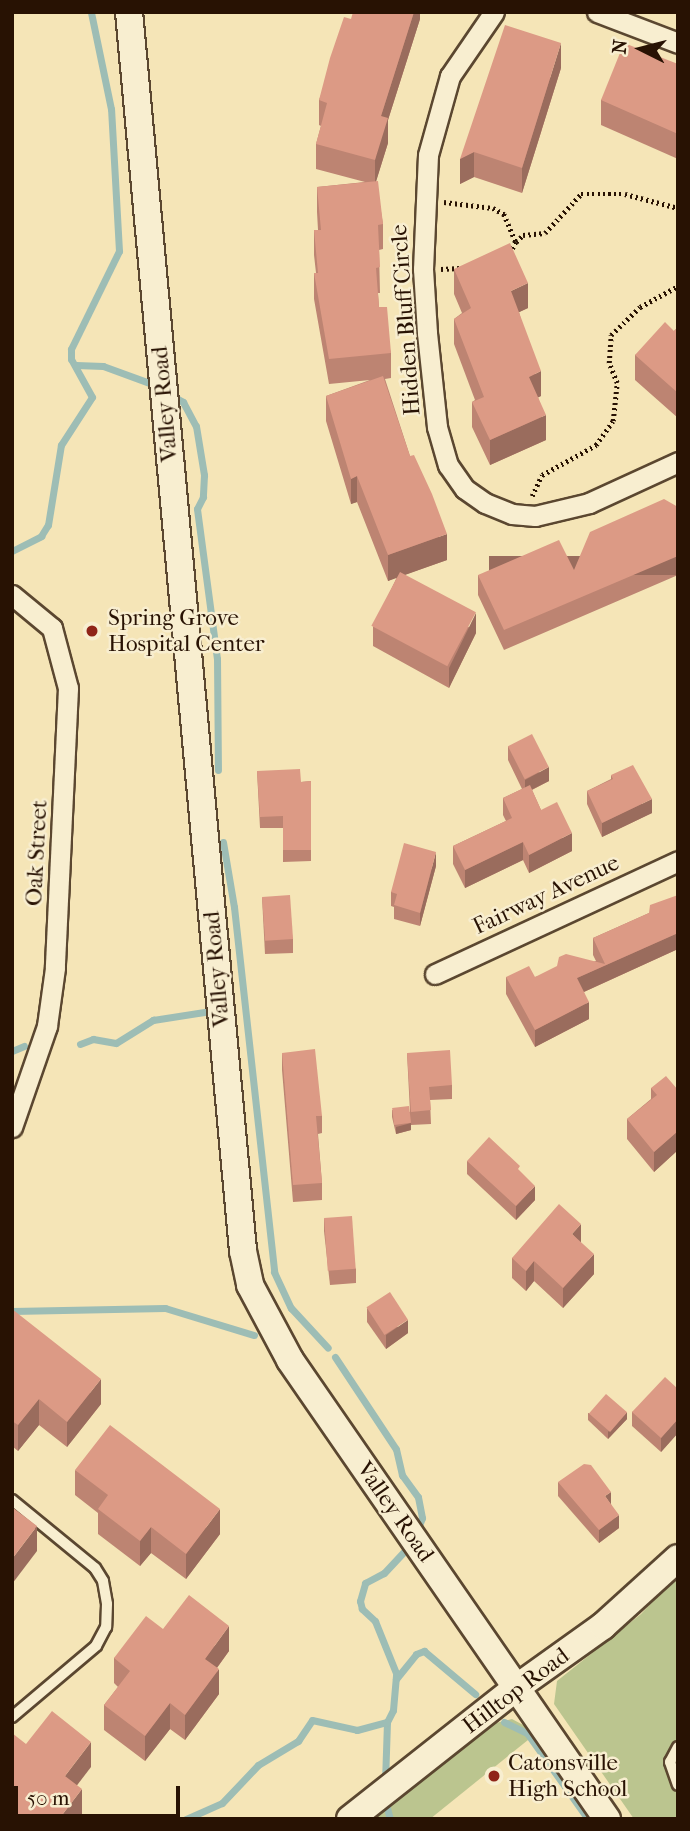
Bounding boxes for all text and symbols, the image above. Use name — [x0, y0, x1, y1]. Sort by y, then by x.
north arrow — [606, 14, 676, 84]
text: N — [608, 38, 632, 55]
street label: Hidden Bluff Circle — [386, 223, 426, 417]
street label: Valley Road — [146, 345, 184, 463]
place label: Spring Grove Hospital Center — [108, 604, 265, 658]
marker: Spring Grove Hospital Center — [82, 621, 102, 641]
street label: Oak Street — [20, 799, 54, 907]
street label: Fairway Avenue — [469, 849, 623, 941]
street label: Valley Road — [198, 910, 236, 1028]
street label: Valley Road — [350, 1457, 440, 1567]
street label: Hilltop Road — [457, 1642, 575, 1740]
place label: Catonsville High School — [508, 1749, 627, 1803]
marker: Catonsville High School — [486, 1768, 502, 1784]
scale bar — [18, 1772, 184, 1816]
text: 50 m — [27, 1786, 70, 1810]

